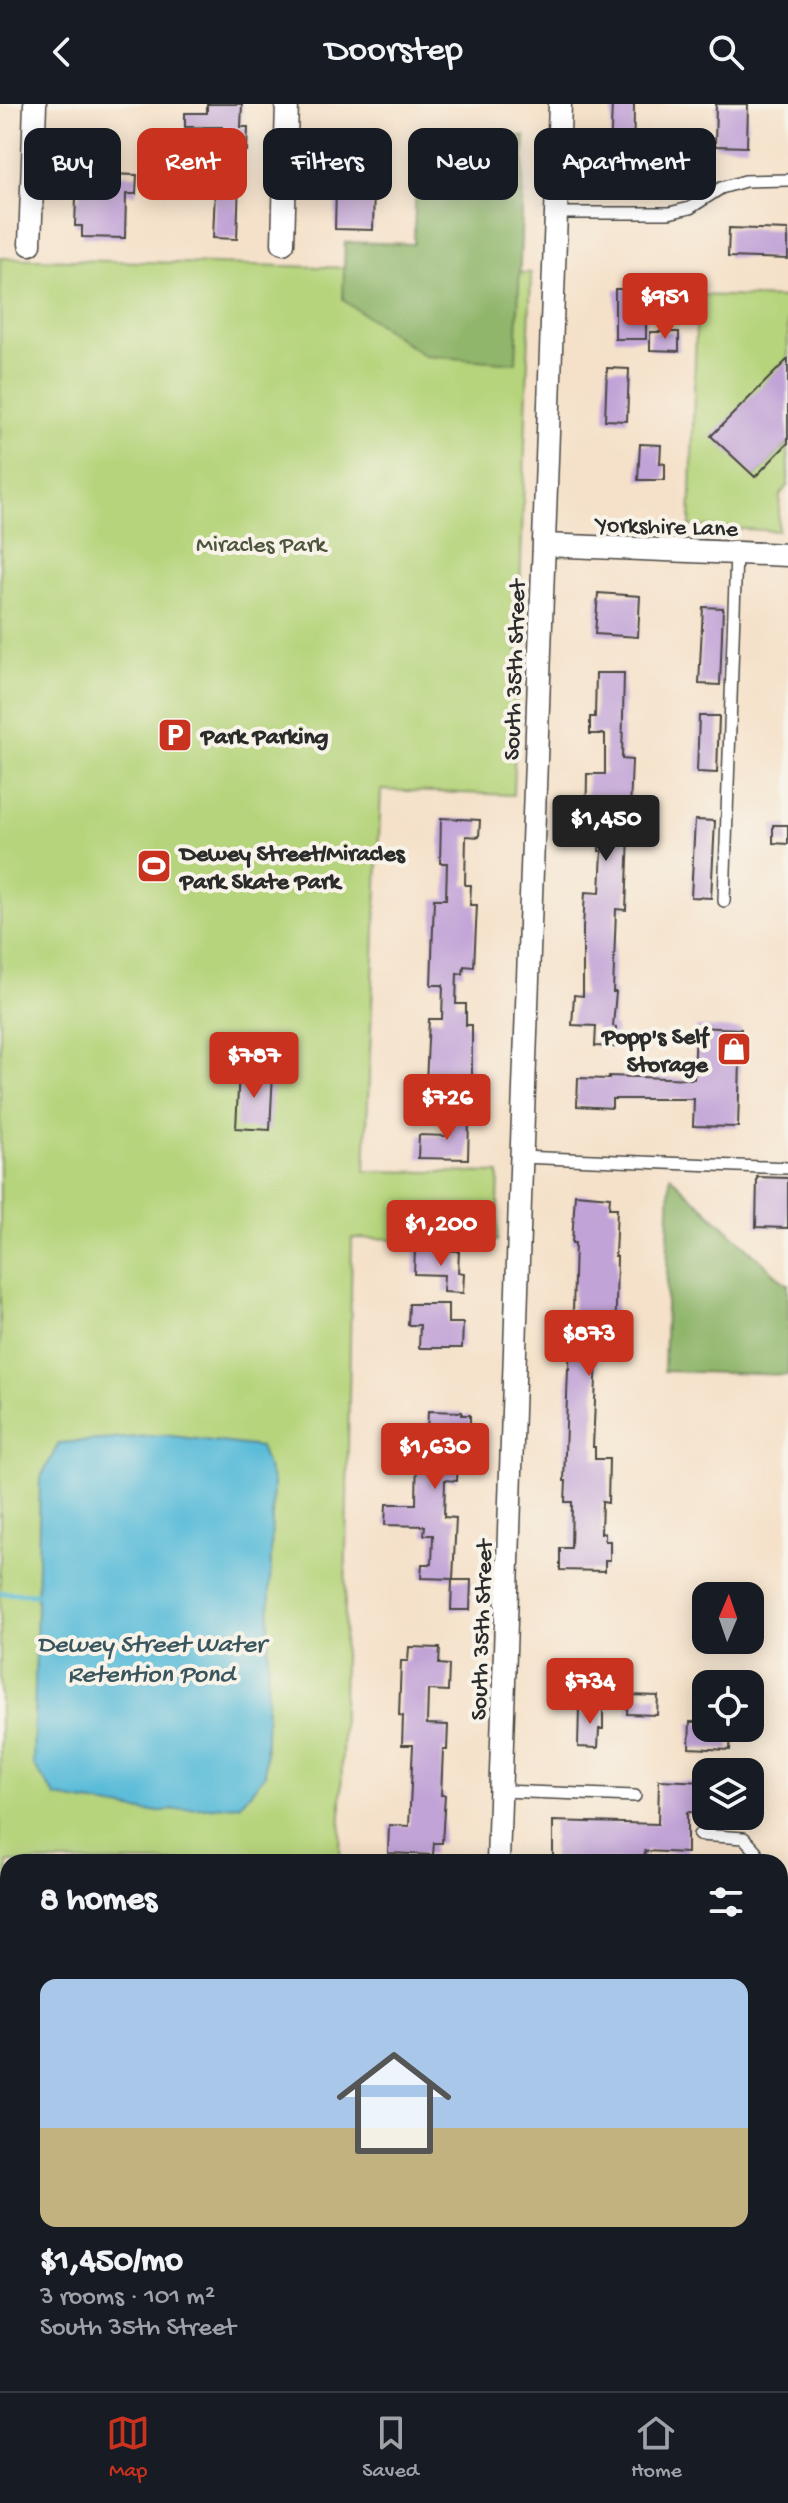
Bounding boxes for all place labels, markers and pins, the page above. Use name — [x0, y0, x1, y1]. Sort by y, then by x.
pin: $951 — [618, 273, 712, 341]
parking icon: Park Parking — [156, 716, 194, 754]
place label: Park Parking — [199, 724, 329, 753]
pin: $1,450 — [541, 795, 671, 863]
place label: Dewey Street/Miracles Park Skate Park — [178, 841, 406, 898]
sports icon: Dewey Street/Miracles Park Skate Park — [135, 847, 173, 885]
place label: Popp's Self Storage — [600, 1024, 711, 1081]
shop icon: Popp's Self Storage — [715, 1030, 753, 1068]
pin: $787 — [207, 1032, 301, 1100]
pin: $726 — [400, 1074, 494, 1142]
pin: $1,200 — [376, 1200, 506, 1268]
pin: $873 — [542, 1310, 636, 1378]
pin: $1,630 — [370, 1423, 500, 1491]
pin: $734 — [543, 1658, 637, 1726]

